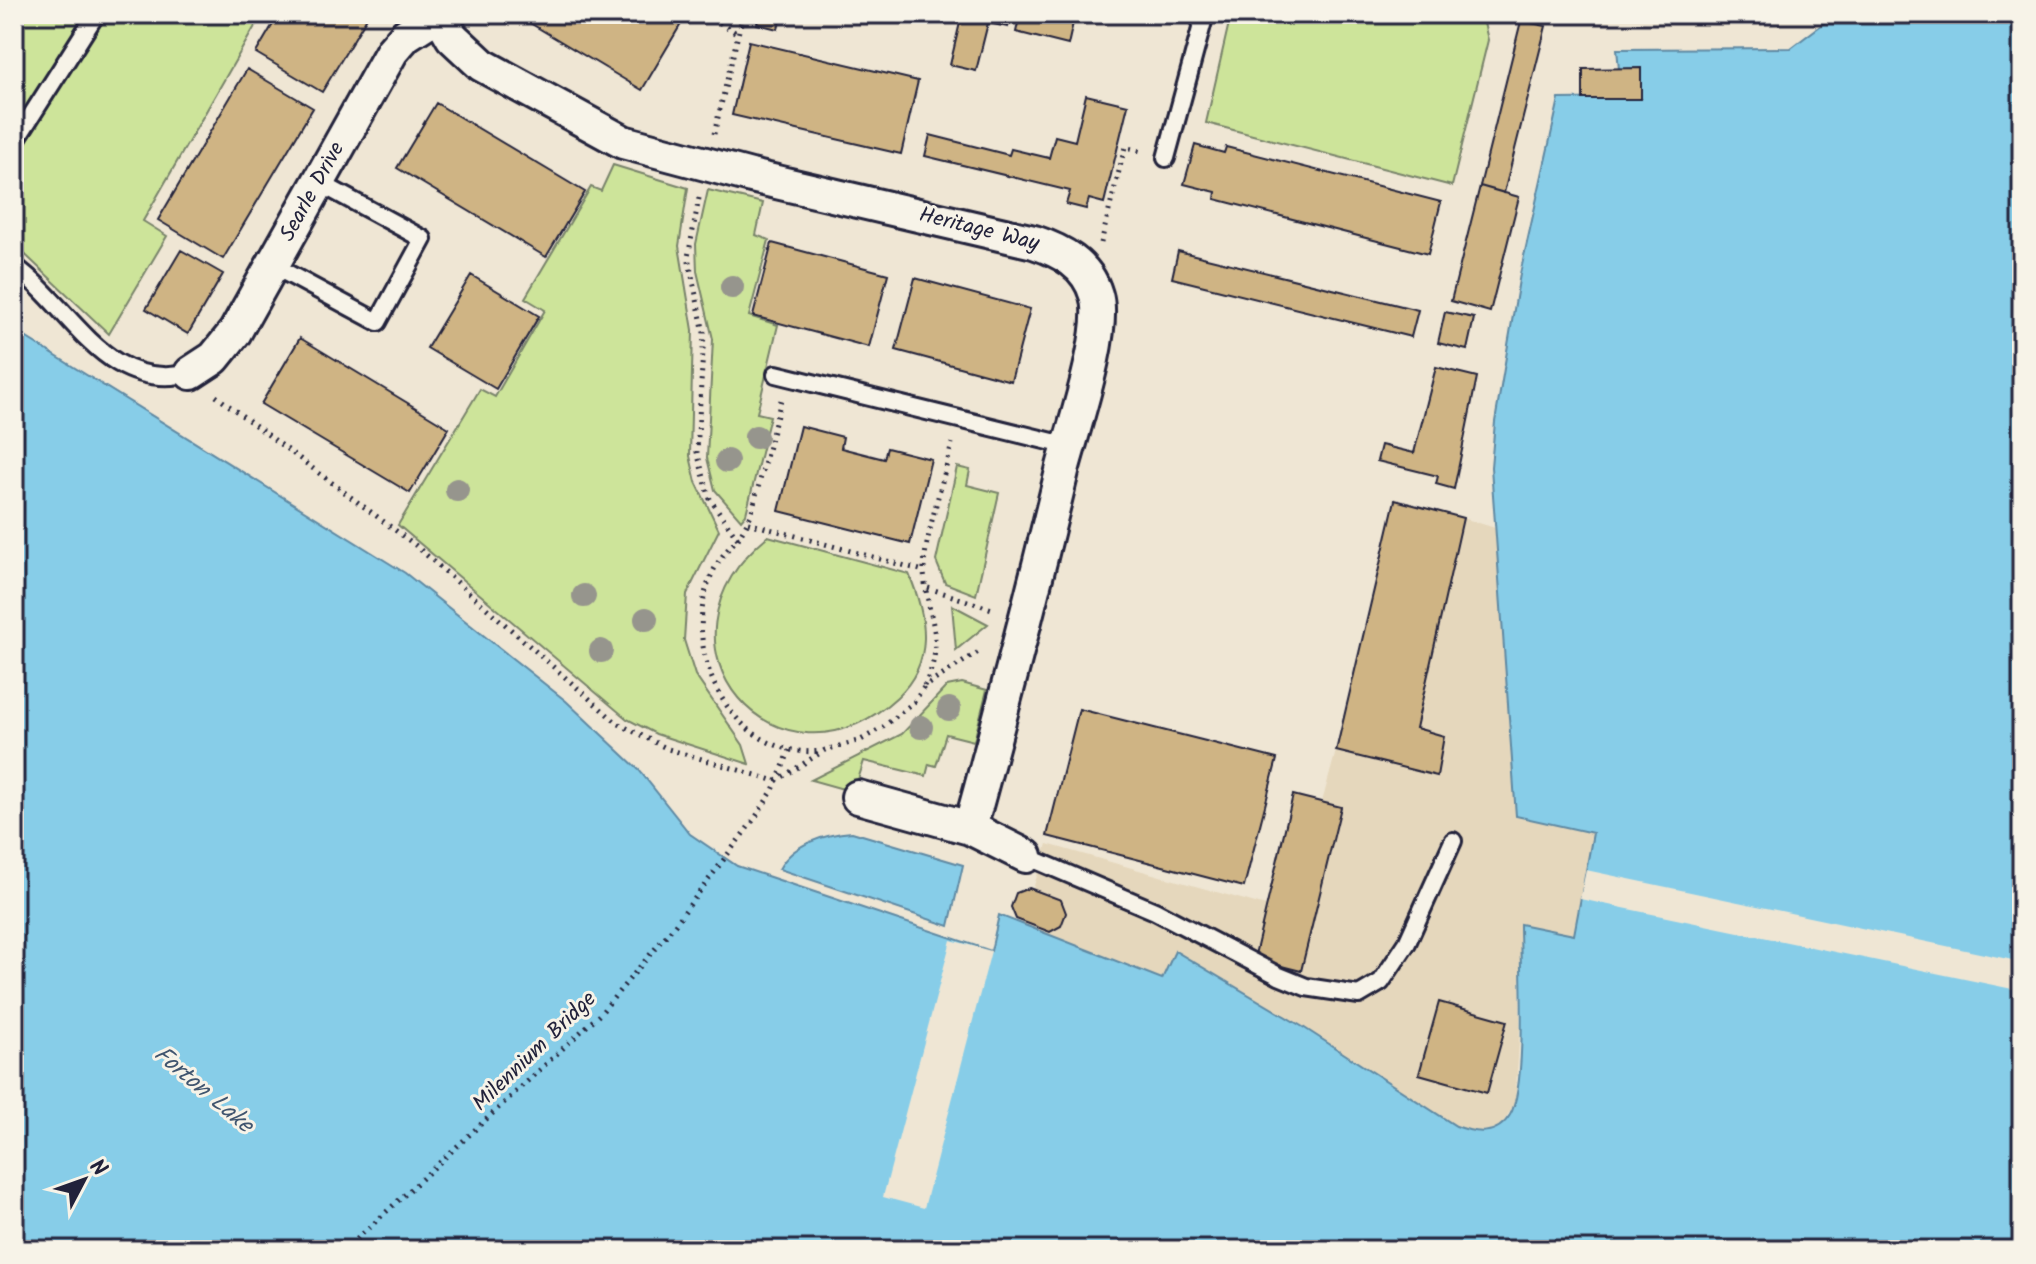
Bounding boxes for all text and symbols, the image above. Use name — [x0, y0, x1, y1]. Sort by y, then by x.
street label: Searle Drive — [271, 136, 355, 248]
street label: Heritage Way — [915, 198, 1044, 262]
street label: Milennium Bridge — [465, 983, 605, 1121]
water label: Forton Lake — [144, 1036, 263, 1145]
north arrow — [44, 1140, 124, 1220]
text: N — [79, 1152, 115, 1185]

